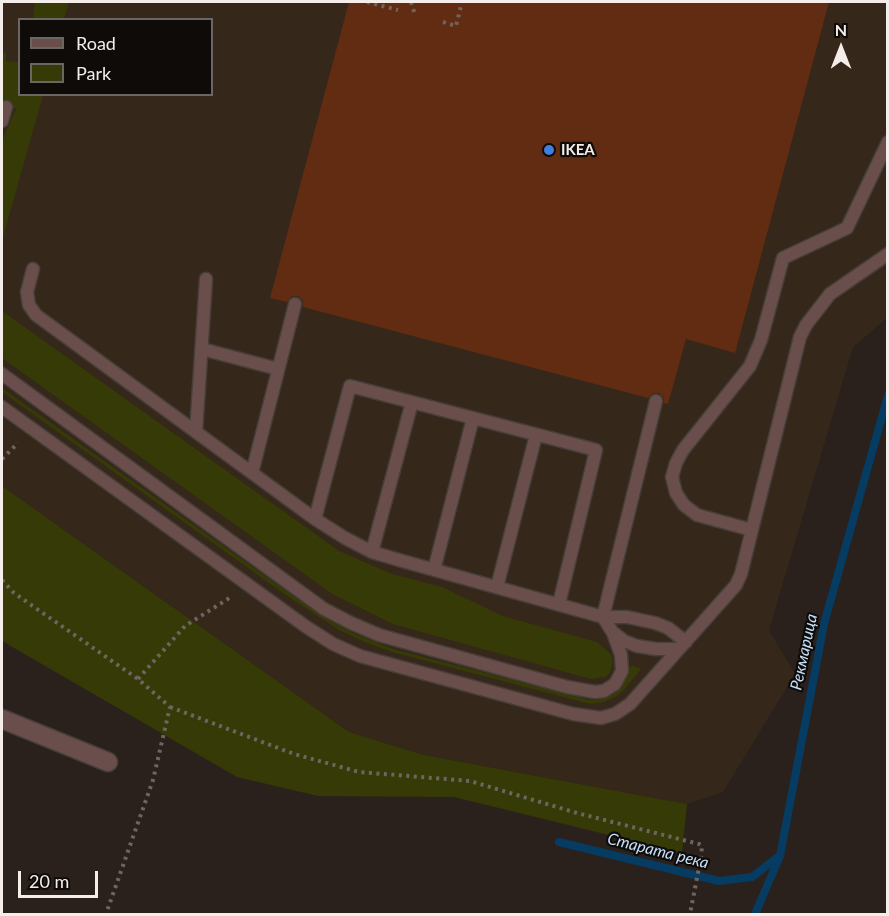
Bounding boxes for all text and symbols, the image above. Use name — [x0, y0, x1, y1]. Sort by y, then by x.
legend — [18, 18, 213, 96]
north arrow — [811, 18, 871, 78]
text: N — [835, 20, 847, 39]
text: Road — [76, 32, 116, 54]
text: Park — [76, 62, 111, 84]
place label: IKEA — [561, 141, 595, 159]
marker: IKEA — [542, 143, 556, 157]
water label: Рекмарица — [787, 612, 821, 692]
water label: Старата река — [605, 829, 711, 873]
scale bar — [21, 859, 100, 897]
text: 20 m — [29, 870, 69, 892]

